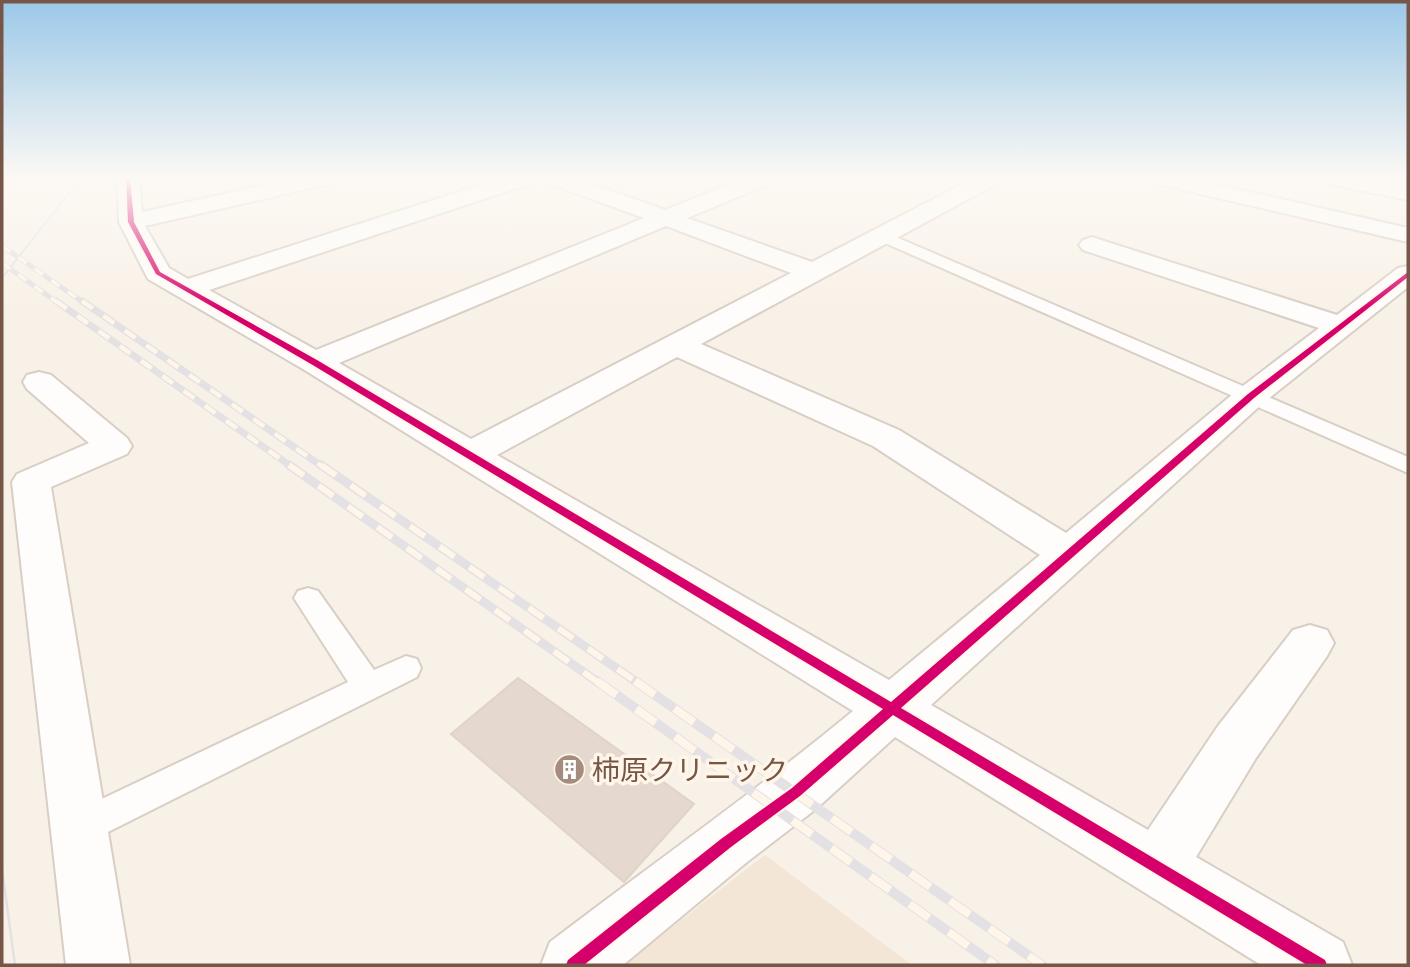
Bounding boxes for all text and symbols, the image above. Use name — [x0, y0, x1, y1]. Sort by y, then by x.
place label: 柿原クリニック — [592, 750, 788, 788]
building icon: 柿原クリニック — [552, 752, 586, 786]

